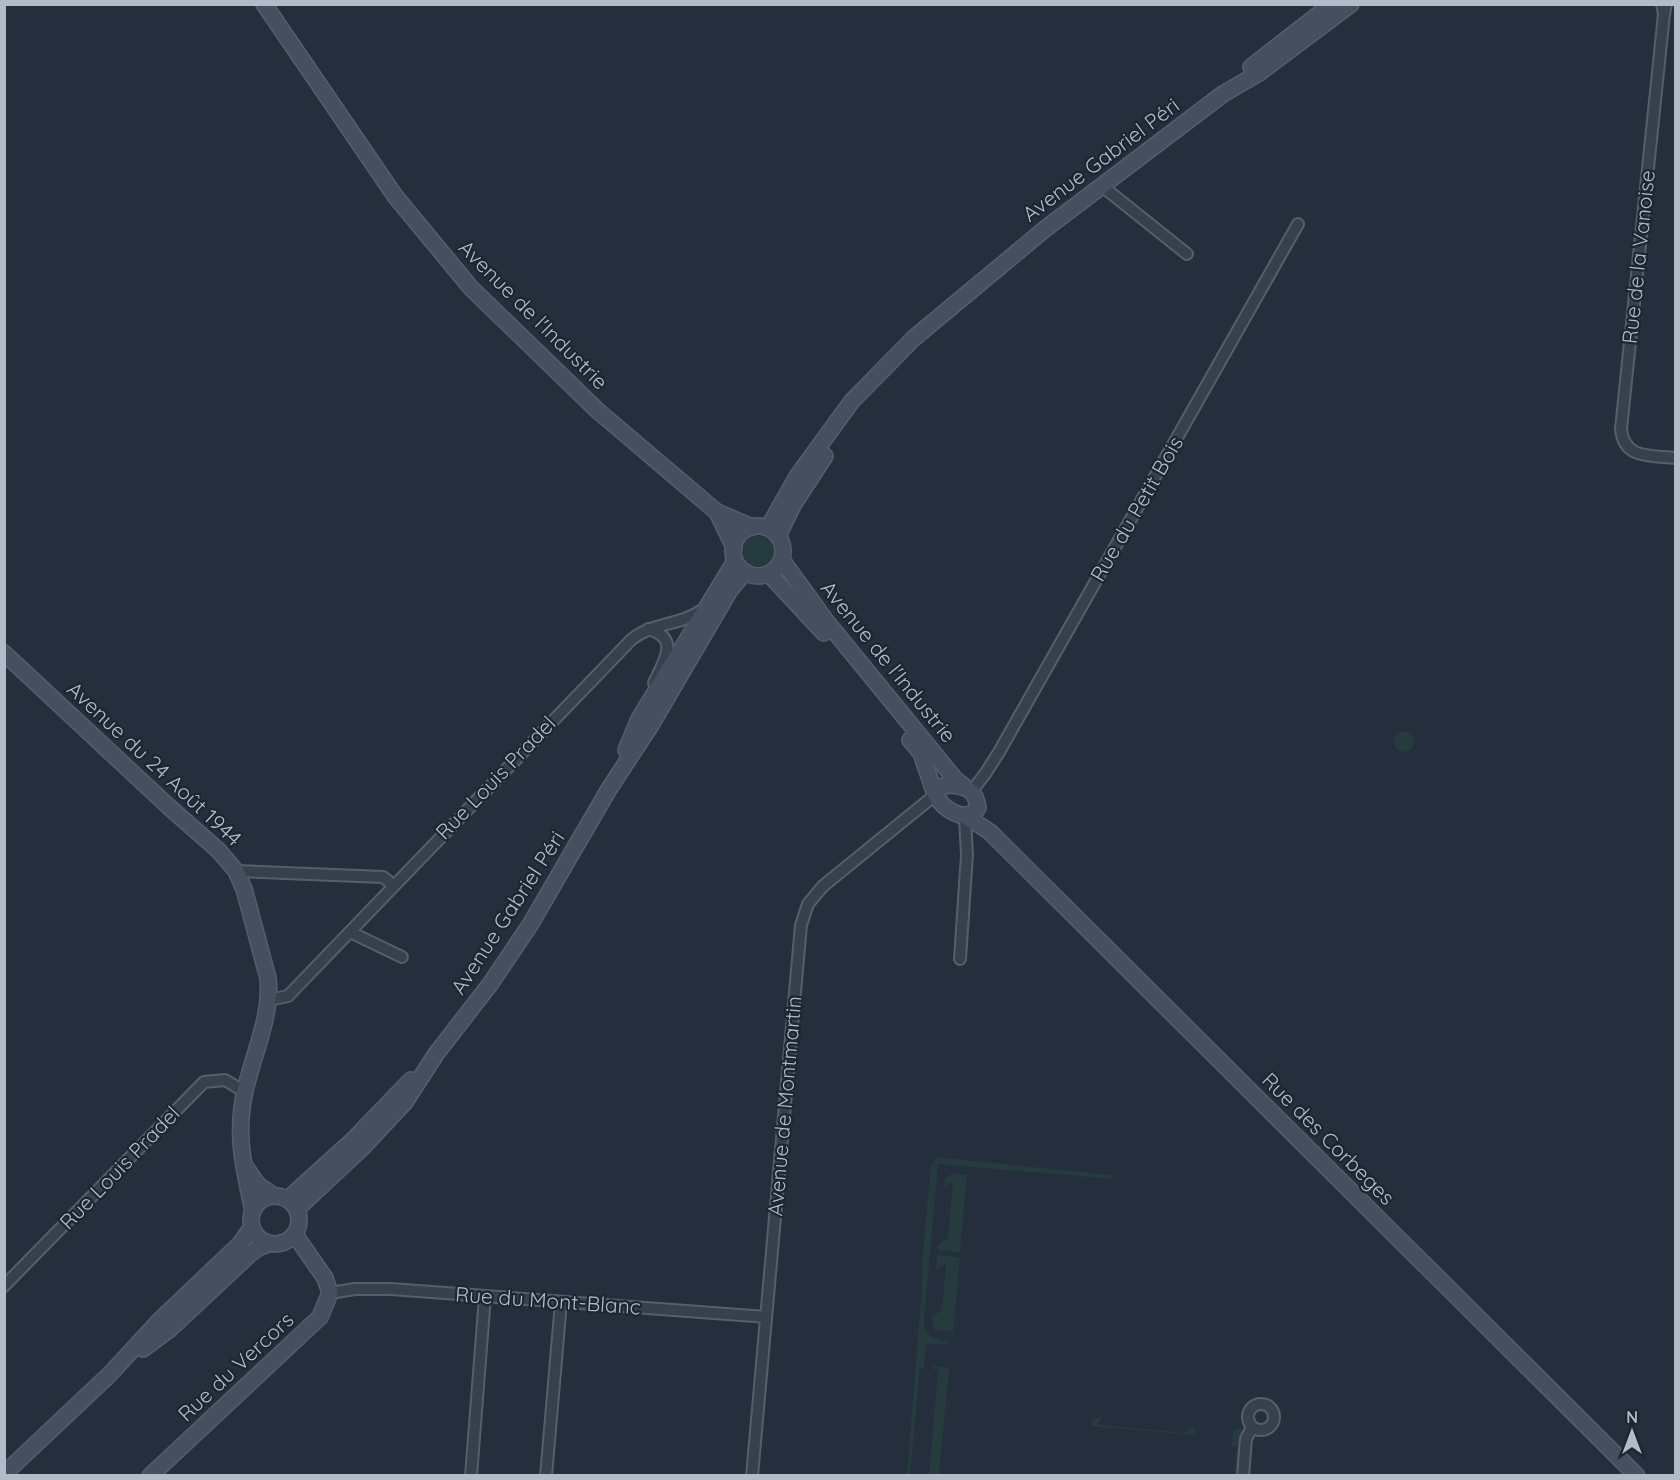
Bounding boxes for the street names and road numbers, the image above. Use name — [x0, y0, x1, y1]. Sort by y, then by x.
street label: Avenue Gabriel Péri — [1017, 92, 1184, 227]
street label: Rue de la Vanoise — [1616, 169, 1660, 345]
street label: Avenue de l'Industrie — [454, 234, 614, 394]
street label: Rue du Petit Bois — [1084, 431, 1188, 586]
street label: Avenue de l'Industrie — [816, 575, 962, 747]
street label: Avenue du 24 Août 1944 — [62, 676, 247, 851]
street label: Rue Louis Pradel — [430, 710, 561, 845]
street label: Avenue Gabriel Péri — [445, 826, 570, 999]
street label: Avenue de Montmartin — [761, 995, 807, 1217]
street label: Rue des Corbeges — [1257, 1067, 1400, 1210]
street label: Rue Louis Pradel — [54, 1100, 185, 1235]
street label: Rue du Mont-Blanc — [454, 1281, 642, 1319]
street label: Rue du Vercors — [172, 1306, 299, 1426]

